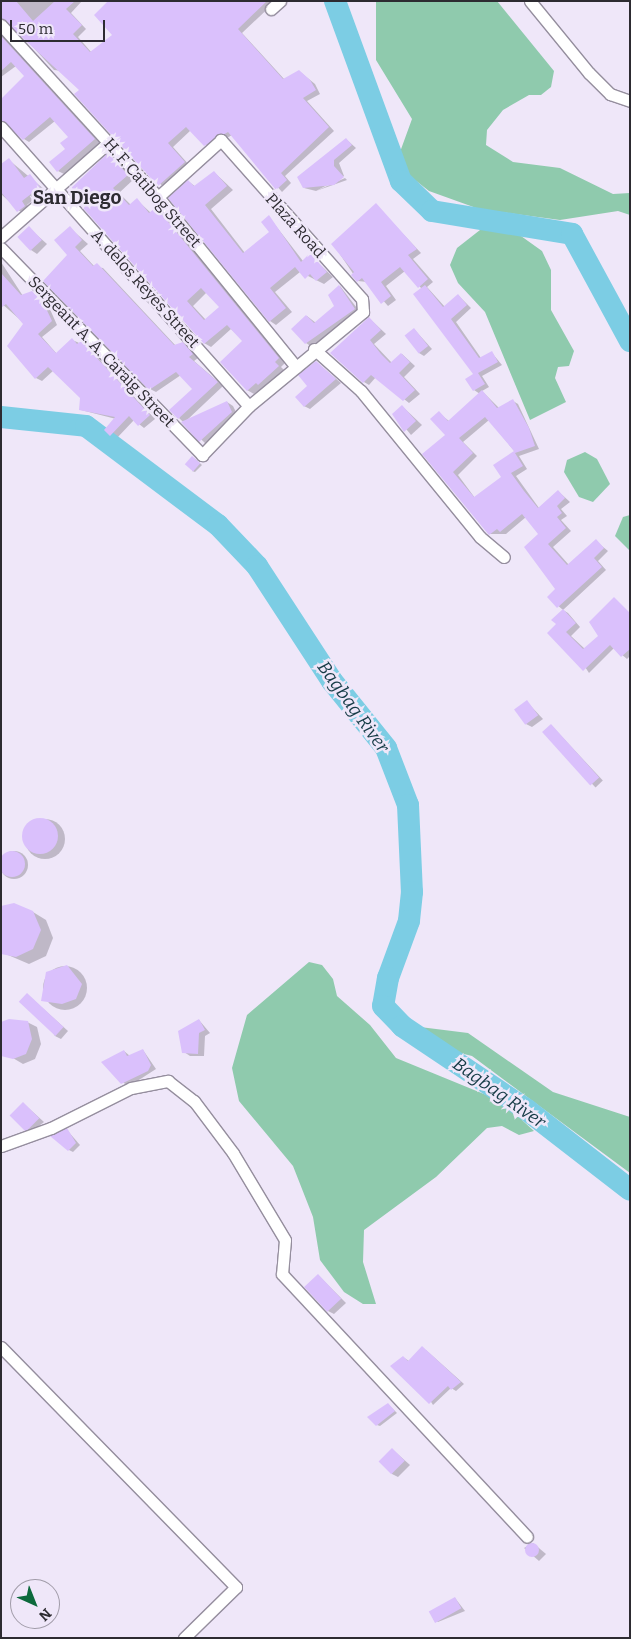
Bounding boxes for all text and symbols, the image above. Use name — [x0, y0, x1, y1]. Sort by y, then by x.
scale bar — [12, 10, 108, 42]
text: 50 m — [18, 20, 53, 38]
street label: H. F. Catibog Street — [99, 135, 205, 251]
district label: San Diego — [33, 187, 121, 209]
street label: Plaza Road — [261, 190, 329, 262]
street label: A. delos Reyes Street — [87, 226, 203, 352]
street label: Sergeant A. A. Caraig Street — [24, 272, 178, 432]
water label: Bagbag River — [313, 657, 393, 757]
water label: Bagbag River — [449, 1053, 549, 1133]
north arrow — [10, 1579, 60, 1629]
text: N — [35, 1605, 55, 1624]

